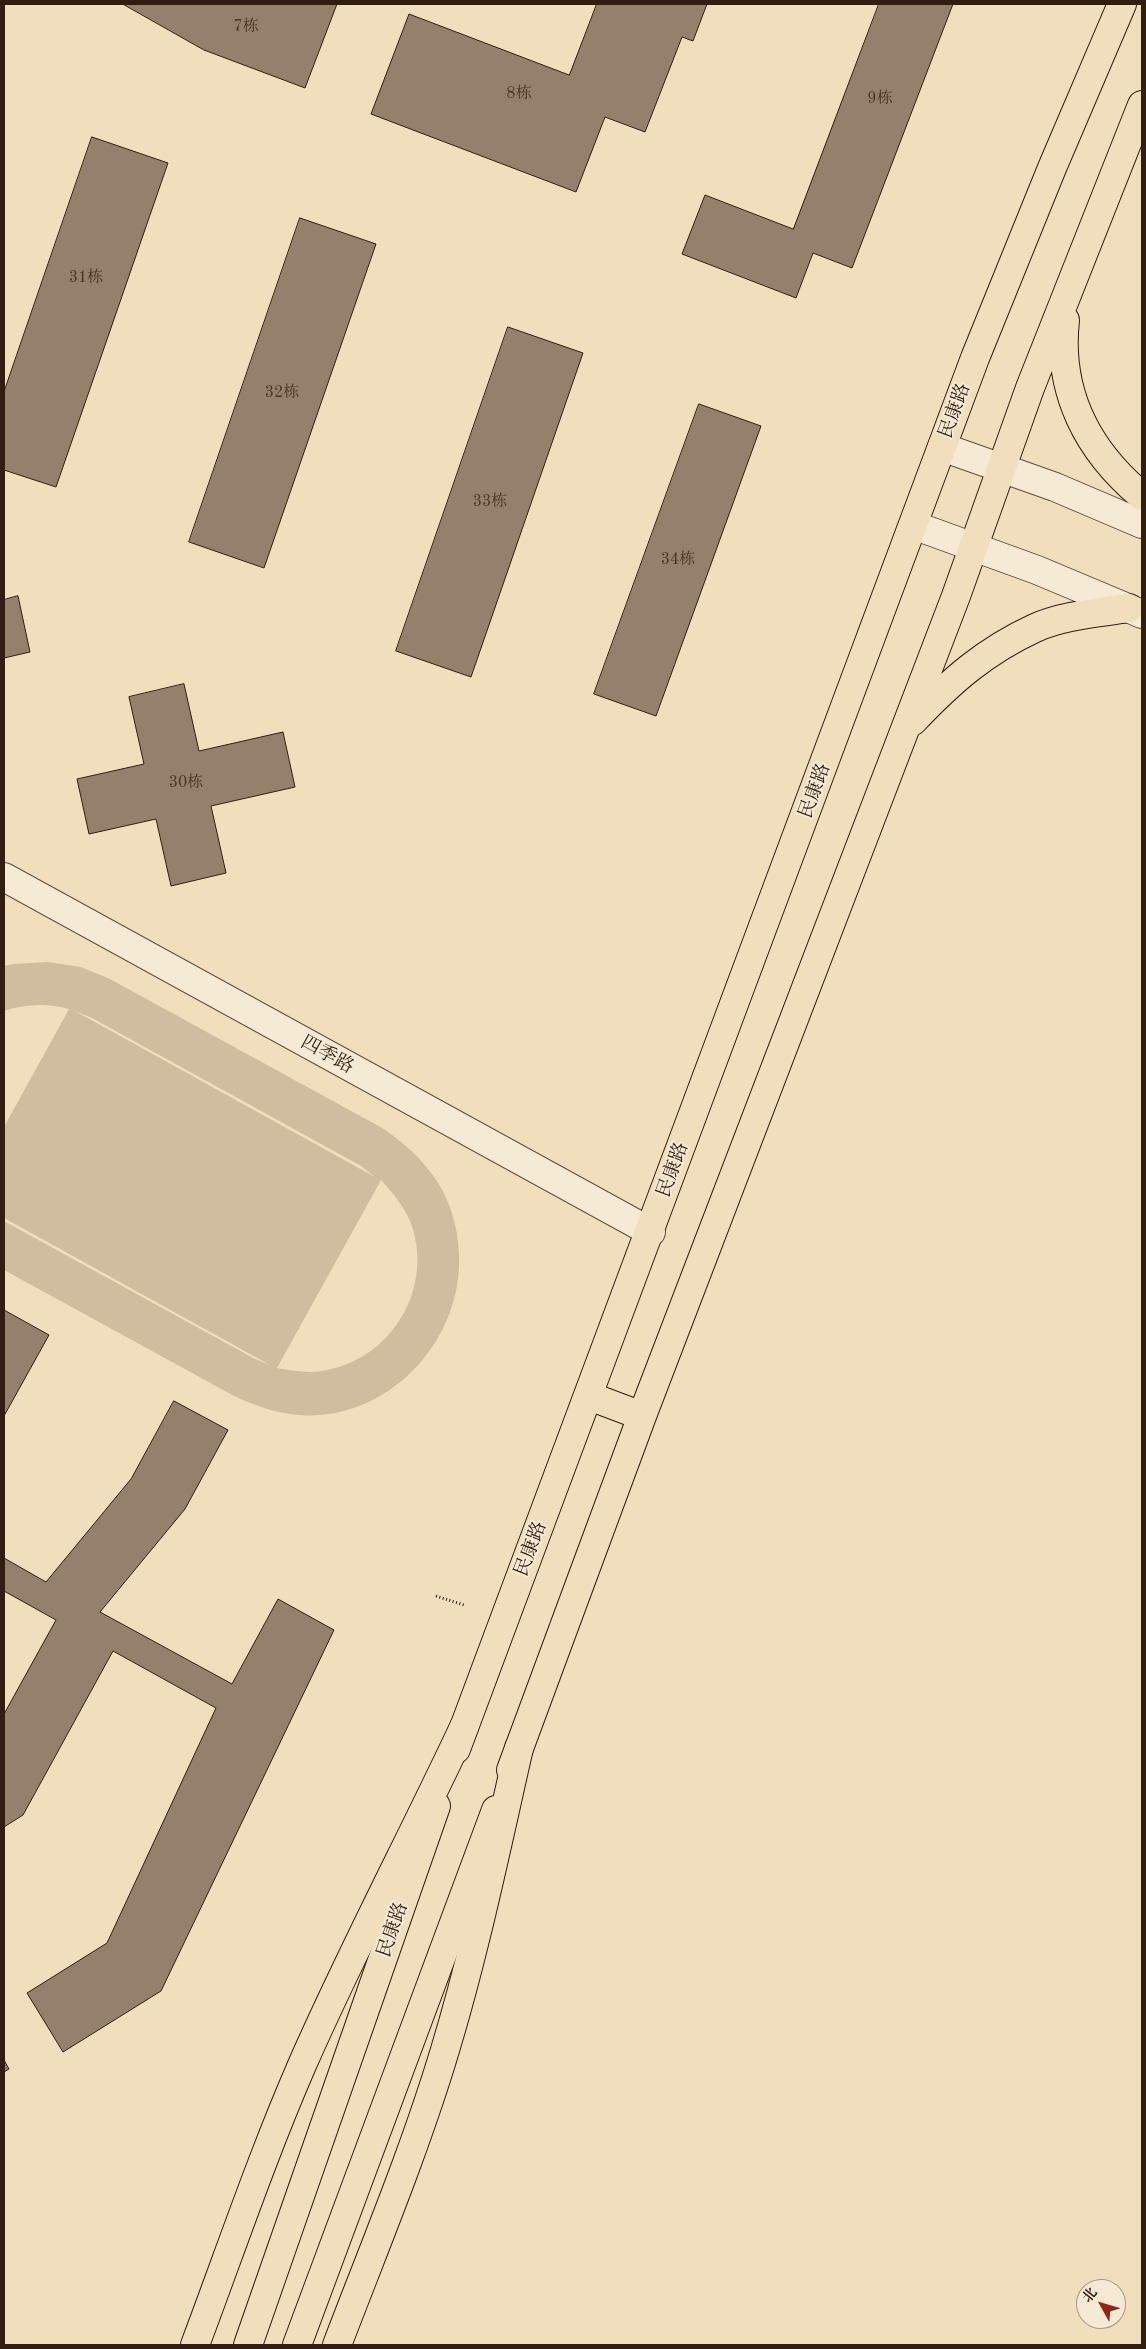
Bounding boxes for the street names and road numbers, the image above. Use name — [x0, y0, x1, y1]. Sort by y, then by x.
street label: 民康路 — [935, 380, 975, 442]
street label: 民康路 — [795, 760, 835, 822]
street label: 四季路 — [297, 1031, 357, 1079]
street label: 民康路 — [653, 1139, 693, 1201]
street label: 民康路 — [510, 1518, 552, 1580]
street label: 民康路 — [373, 1899, 413, 1961]

